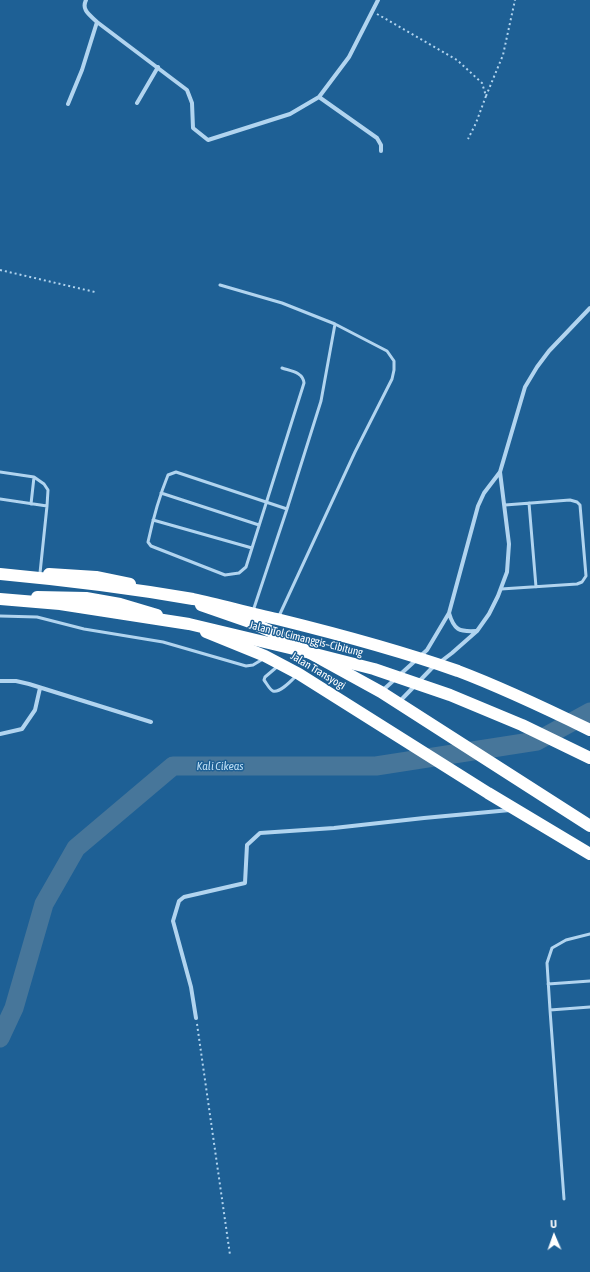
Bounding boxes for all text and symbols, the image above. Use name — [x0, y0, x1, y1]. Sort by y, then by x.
street label: Jalan Tol Cimanggis–Cibitung — [248, 618, 364, 660]
street label: Jalan Transyogi — [288, 649, 348, 693]
water label: Kali Cikeas — [196, 759, 244, 773]
north arrow — [534, 1216, 574, 1256]
text: U — [550, 1218, 557, 1230]

